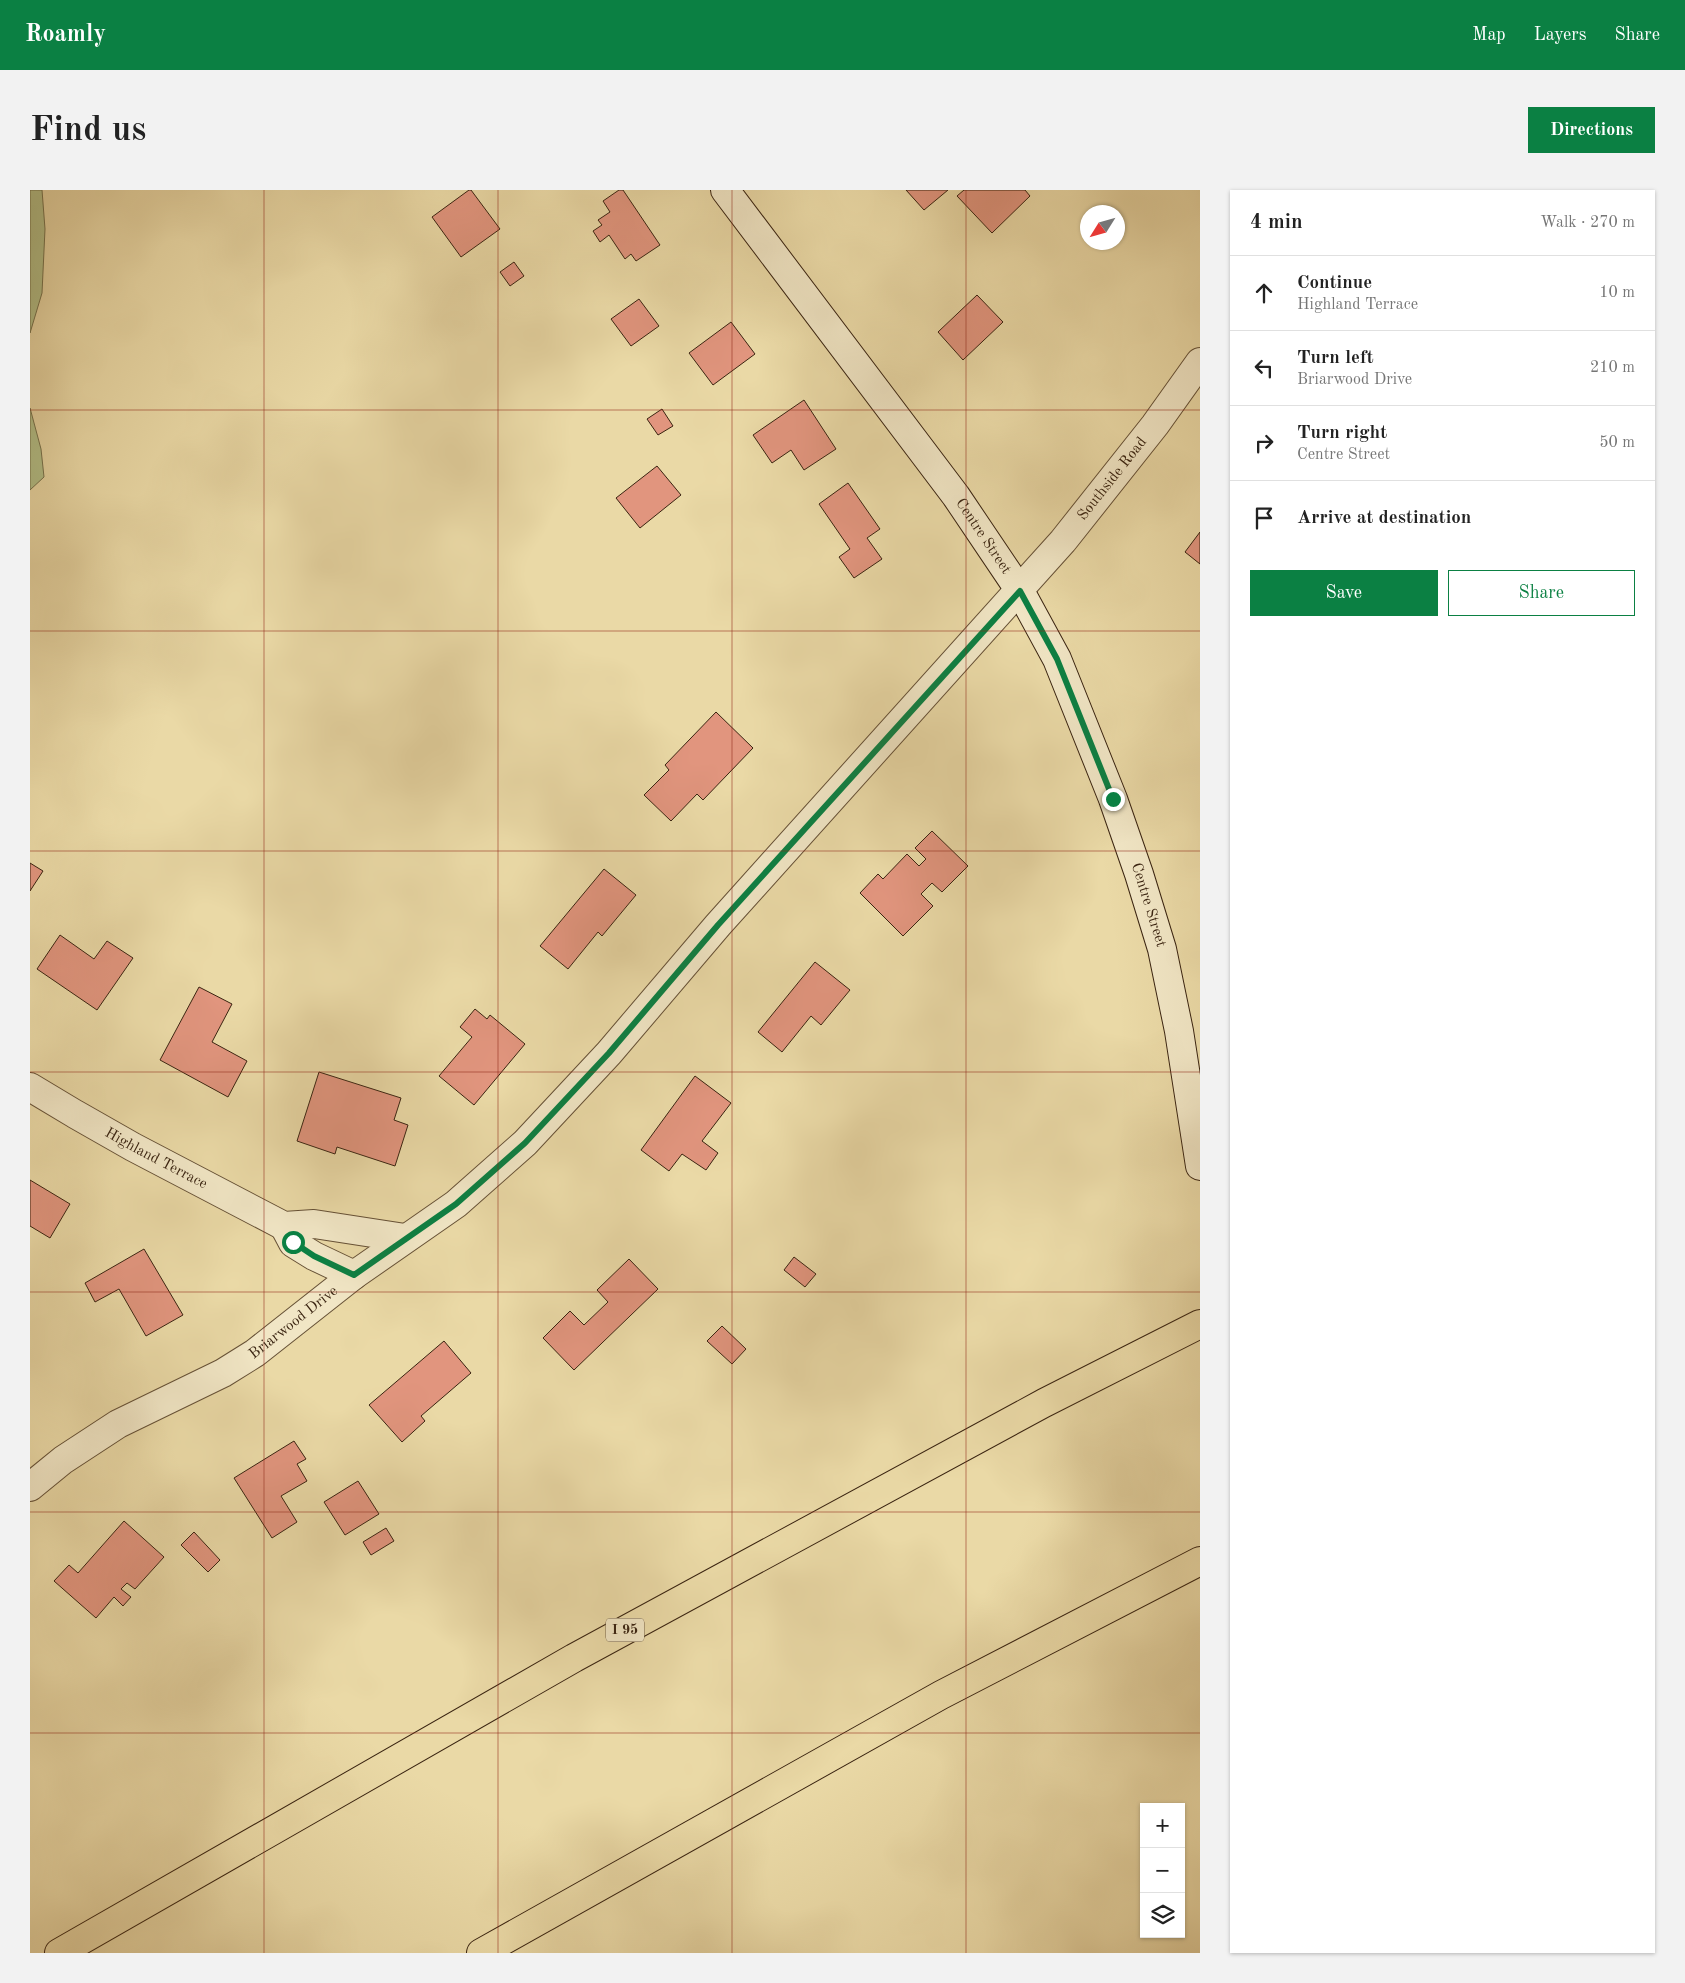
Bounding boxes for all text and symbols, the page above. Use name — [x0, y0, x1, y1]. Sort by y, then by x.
text: Roamly — [25, 23, 106, 47]
text: Map — [1472, 26, 1506, 44]
text: Layers — [1534, 26, 1586, 44]
text: Share — [1614, 26, 1660, 44]
button: Directions — [1528, 107, 1655, 153]
text: Find us — [30, 113, 146, 148]
north arrow — [1080, 205, 1125, 250]
text: 4 min — [1250, 212, 1303, 233]
text: Walk · 270 m — [1540, 215, 1635, 231]
text: Continue — [1297, 274, 1372, 293]
icon: ahead — [1250, 279, 1278, 307]
text: 10 m — [1599, 285, 1635, 301]
text: Highland Terrace — [1297, 297, 1418, 313]
text: Turn left — [1297, 349, 1374, 368]
icon: left — [1250, 354, 1278, 382]
text: 210 m — [1590, 360, 1635, 376]
text: Briarwood Drive — [1297, 372, 1412, 388]
text: Turn right — [1297, 424, 1387, 443]
icon: right — [1250, 429, 1278, 457]
street label: Southside Road — [1075, 434, 1150, 523]
text: 50 m — [1599, 435, 1635, 451]
text: Centre Street — [1297, 447, 1390, 463]
street label: Centre Street — [953, 496, 1014, 577]
icon: arrive — [1250, 504, 1278, 532]
text: Arrive at destination — [1297, 509, 1471, 528]
button: Save — [1250, 570, 1438, 616]
button: Share — [1448, 570, 1635, 616]
route end — [1102, 788, 1125, 811]
street label: Centre Street — [1128, 861, 1169, 949]
street label: Highland Terrace — [102, 1125, 210, 1192]
route start — [282, 1231, 305, 1254]
street label: Briarwood Drive — [247, 1283, 341, 1362]
road number: I 95 — [606, 1618, 644, 1642]
map controls — [1140, 1803, 1185, 1938]
button: + — [1140, 1803, 1185, 1848]
button: − — [1140, 1848, 1185, 1893]
button: layers — [1140, 1893, 1185, 1938]

